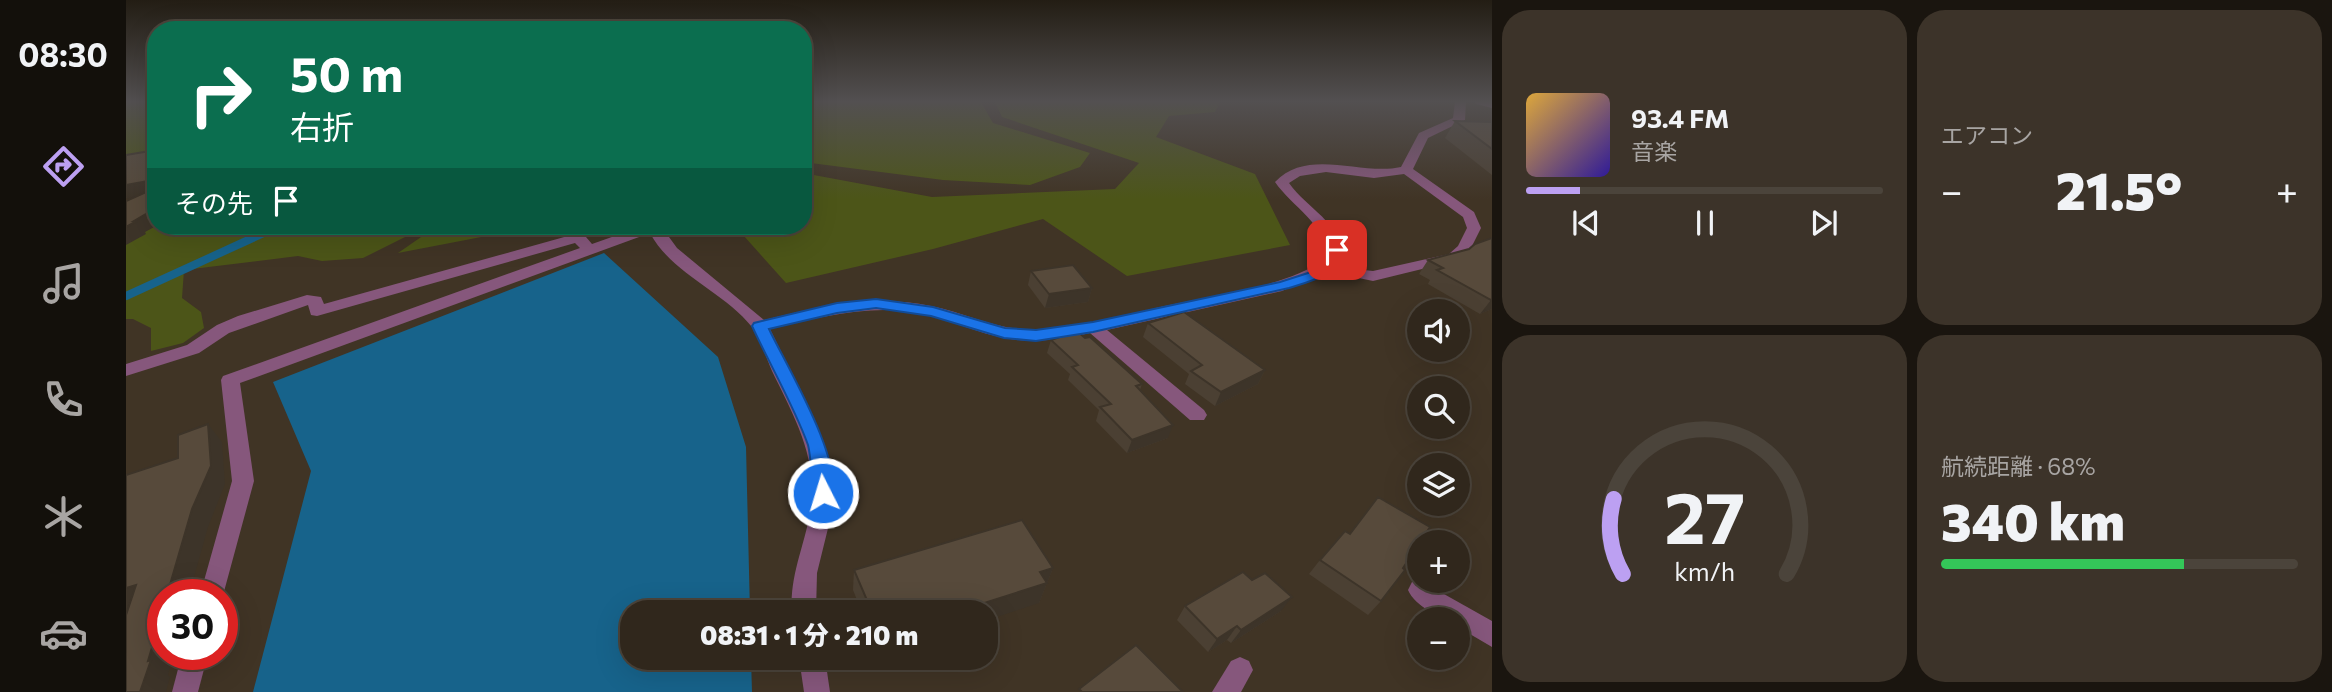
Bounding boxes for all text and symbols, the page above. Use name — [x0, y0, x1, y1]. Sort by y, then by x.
text: 08:30 — [18, 34, 108, 74]
text: 50 m — [290, 42, 403, 102]
icon: right — [175, 49, 266, 140]
text: 93.4 FM — [1631, 102, 1729, 133]
text: 右折 — [290, 106, 354, 146]
text: エアコン — [1941, 121, 2033, 149]
text: 音楽 — [1631, 137, 1677, 165]
icon: directions — [39, 142, 88, 191]
text: 21.5° — [2056, 157, 2182, 221]
text: − — [1941, 166, 1963, 213]
text: + — [2276, 166, 2298, 213]
icon: arrive — [267, 182, 305, 220]
text: その先 — [175, 187, 253, 218]
icon: previous — [1567, 204, 1605, 242]
icon: pause — [1686, 204, 1724, 242]
icon: next — [1805, 204, 1843, 242]
pin — [1307, 220, 1367, 280]
icon: arrive — [1318, 231, 1356, 269]
icon: music — [39, 259, 88, 308]
map controls — [1407, 299, 1470, 670]
button: sound — [1407, 299, 1470, 362]
icon: phone — [39, 375, 88, 424]
button: search — [1407, 376, 1470, 439]
text: 航続距離 · 68% — [1941, 452, 2095, 480]
button: layers — [1407, 453, 1470, 516]
position arrow — [786, 456, 860, 530]
text: 27 — [1664, 471, 1745, 560]
text: 340 km — [1941, 488, 2125, 552]
icon: climate — [39, 492, 88, 541]
button: + — [1407, 530, 1470, 593]
text: km/h — [1674, 556, 1735, 586]
speed limit sign: 30 — [147, 579, 238, 670]
button: − — [1407, 607, 1470, 670]
icon: car — [39, 609, 88, 658]
text: 08:31 · 1 分 · 210 m — [700, 619, 918, 650]

